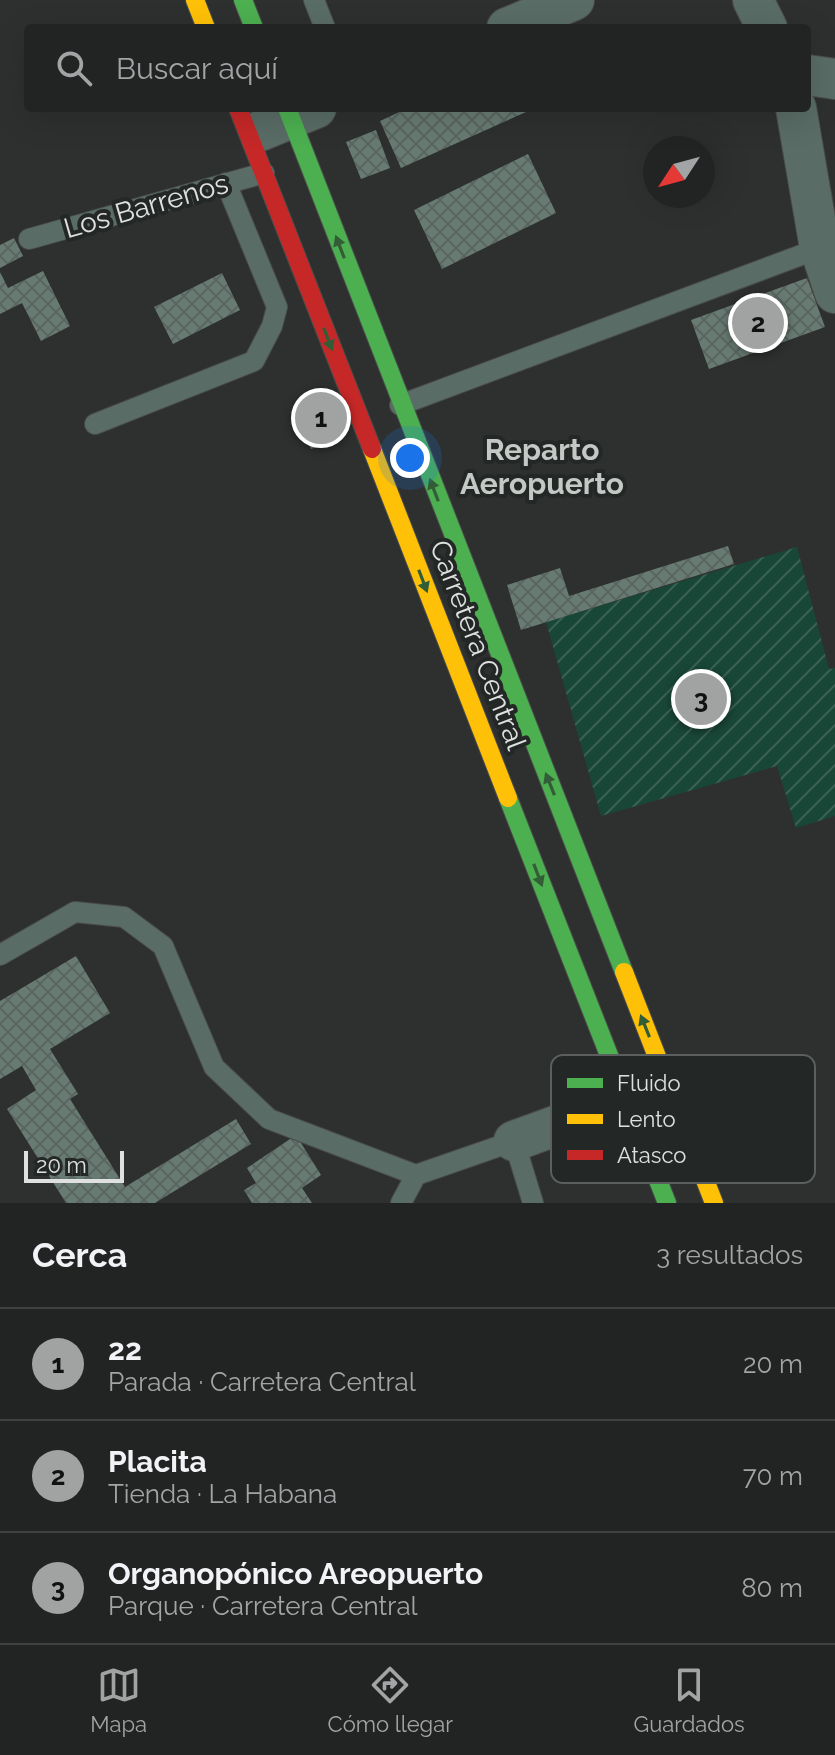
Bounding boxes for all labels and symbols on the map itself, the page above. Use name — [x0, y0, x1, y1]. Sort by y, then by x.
north arrow — [643, 136, 715, 208]
street label: Los Barrenos — [60, 167, 232, 245]
one-way arrow — [333, 235, 346, 259]
pin: 2 — [732, 293, 784, 353]
one-way arrow — [322, 327, 335, 351]
pin: 1 — [295, 388, 347, 448]
district label: Reparto Aeropuerto — [460, 432, 624, 501]
your location — [390, 438, 430, 478]
one-way arrow — [427, 478, 440, 502]
street label: Carretera Central — [423, 536, 533, 755]
one-way arrow — [417, 569, 430, 593]
pin: 3 — [675, 669, 727, 729]
one-way arrow — [543, 772, 556, 796]
one-way arrow — [532, 863, 545, 887]
one-way arrow — [638, 1014, 651, 1038]
legend — [551, 1055, 815, 1183]
text: Fluido — [617, 1070, 681, 1096]
text: Lento — [617, 1106, 675, 1132]
text: Atasco — [617, 1142, 686, 1168]
scale bar — [24, 1147, 124, 1183]

